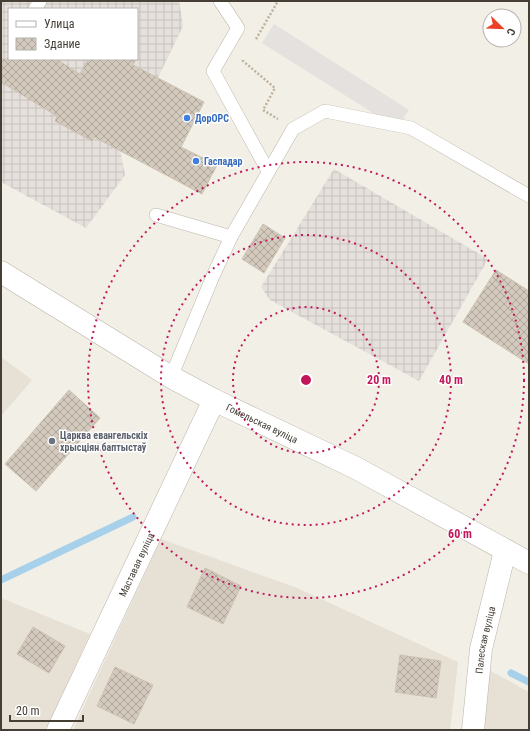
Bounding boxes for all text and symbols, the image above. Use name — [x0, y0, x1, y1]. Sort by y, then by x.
legend — [8, 8, 138, 60]
north arrow — [482, 8, 522, 48]
text: Улица — [44, 17, 75, 31]
text: С — [504, 26, 518, 37]
text: Здание — [44, 37, 81, 51]
marker: ДорОРС — [182, 113, 192, 123]
place label: ДорОРС — [195, 113, 229, 124]
marker: Гаспадар — [191, 156, 201, 166]
place label: Гаспадар — [204, 156, 242, 167]
centre of rings — [299, 373, 313, 387]
text: 20 m — [367, 373, 391, 387]
text: 40 m — [439, 373, 463, 387]
street label: Гомельская вуліца — [225, 401, 300, 445]
place label: Царква евангельскіх хрысціян баптыстаў — [60, 430, 148, 453]
marker: Царква евангельскіх хрысціян баптыстаў — [47, 436, 57, 446]
text: 60 m — [448, 527, 472, 541]
street label: Маставая вуліца — [116, 531, 156, 598]
street label: Палеская вуліца — [473, 605, 497, 674]
scale bar — [10, 697, 83, 723]
text: 20 m — [16, 704, 40, 718]

